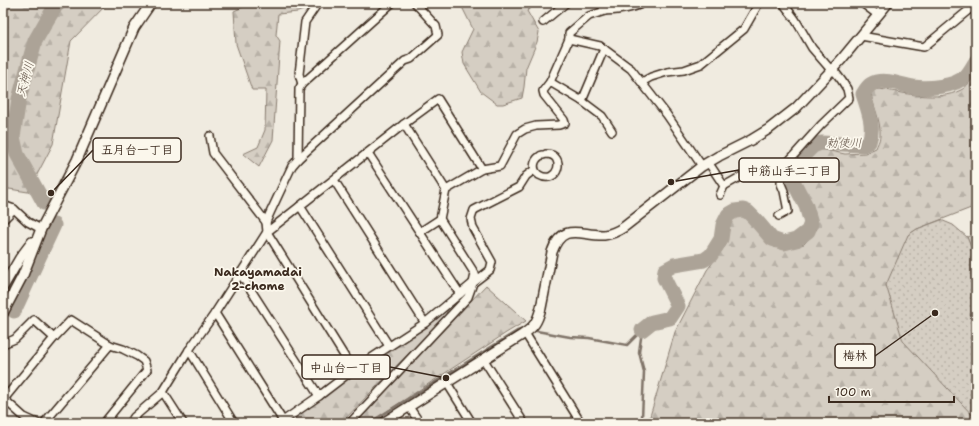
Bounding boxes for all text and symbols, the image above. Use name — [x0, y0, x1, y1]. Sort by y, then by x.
water label: 天神川 — [13, 60, 37, 98]
water label: 勅使川 — [826, 135, 862, 151]
callout: 五月台一丁目 — [93, 138, 181, 162]
text: 五月台一丁目 — [101, 142, 173, 158]
callout: 中筋山手二丁目 — [739, 158, 839, 182]
text: 中筋山手二丁目 — [747, 163, 831, 179]
district label: Nakayamadai 2-chome — [214, 264, 302, 294]
callout: 梅林 — [835, 344, 875, 368]
text: 梅林 — [843, 348, 867, 364]
callout: 中山台一丁目 — [302, 355, 390, 379]
text: 中山台一丁目 — [310, 360, 382, 376]
scale bar — [829, 378, 954, 404]
text: 100 m — [835, 384, 871, 400]

